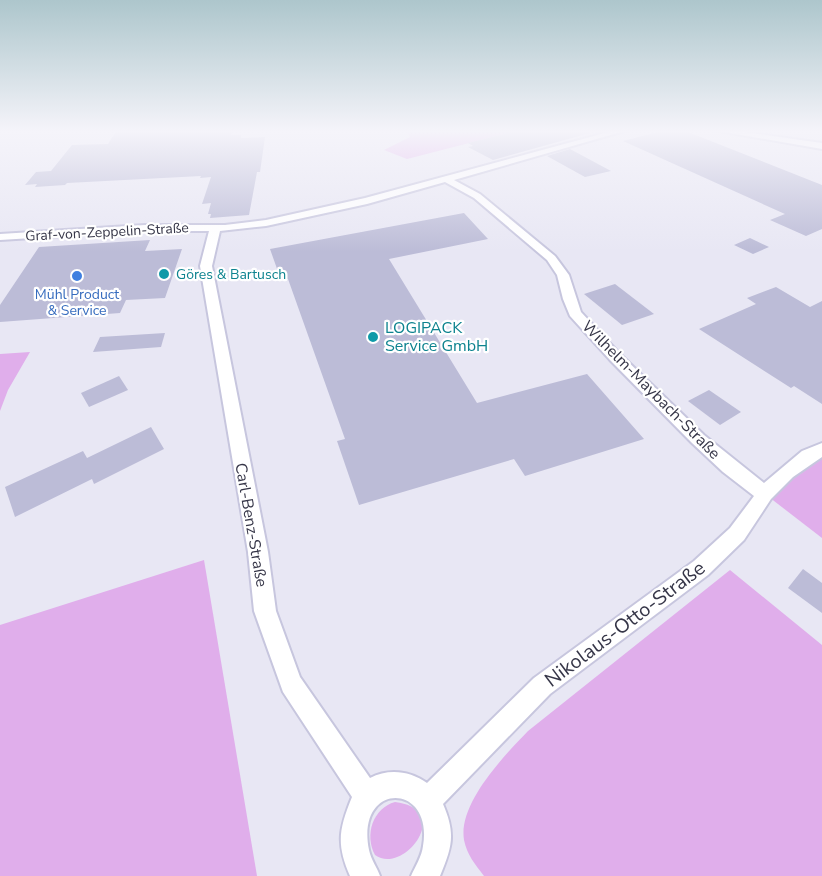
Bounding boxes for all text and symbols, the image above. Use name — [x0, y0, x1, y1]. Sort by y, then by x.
street label: Graf-von-Zeppelin-Straße — [25, 218, 189, 246]
place label: Göres & Bartusch — [176, 265, 286, 284]
marker: Göres & Bartusch — [157, 267, 171, 281]
marker: Mühl Product & Service — [70, 269, 84, 283]
place label: Mühl Product & Service — [35, 285, 119, 320]
street label: Wilhelm-Maybach-Straße — [577, 316, 725, 464]
place label: LOGIPACK Service GmbH — [385, 317, 488, 357]
marker: LOGIPACK Service GmbH — [366, 330, 380, 344]
street label: Carl-Benz-Straße — [229, 461, 273, 589]
street label: Nikolaus-Otto-Straße — [539, 555, 711, 693]

